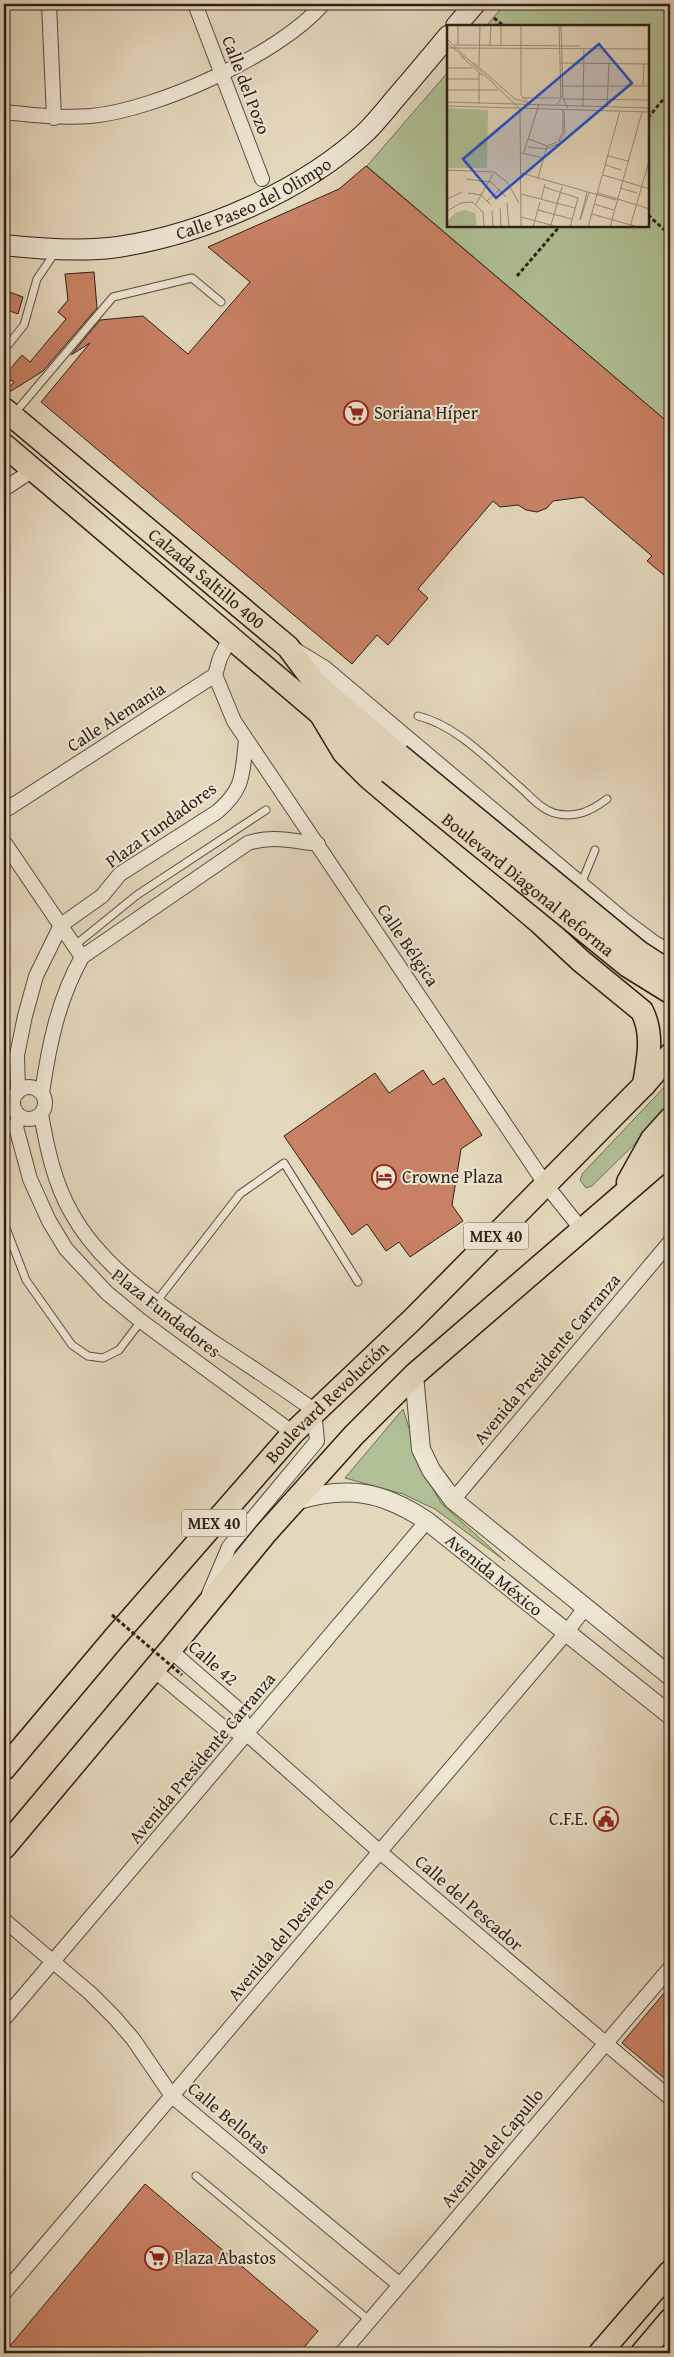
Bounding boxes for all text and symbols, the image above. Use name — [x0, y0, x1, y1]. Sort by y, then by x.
inset map — [447, 25, 649, 228]
street label: Calle del Pozo — [215, 32, 278, 138]
street label: Calle Paseo del Olimpo — [172, 150, 337, 246]
place label: Soriana Híper — [374, 399, 479, 426]
supermarket icon: Soriana Híper — [343, 400, 369, 426]
street label: Calzada Saltillo 400 — [142, 521, 271, 635]
street label: Calle Alemania — [61, 674, 171, 758]
street label: Plaza Fundadores — [99, 775, 222, 874]
street label: Boulevard Diagonal Reforma — [436, 806, 621, 963]
street label: Calle Bélgica — [371, 898, 446, 992]
place label: Crowne Plaza — [402, 1163, 503, 1190]
hotel icon: Crowne Plaza — [371, 1164, 397, 1190]
road number: MEX 40 — [464, 1222, 528, 1250]
street label: Plaza Fundadores — [106, 1261, 227, 1364]
street label: Avenida Presidente Carranza — [467, 1267, 627, 1450]
street label: Boulevard Revolución — [259, 1335, 395, 1469]
road number: MEX 40 — [182, 1510, 246, 1536]
street label: Avenida México — [440, 1527, 549, 1623]
street label: Calle 42 — [183, 1633, 244, 1692]
street label: Avenida Presidente Carranza — [122, 1666, 282, 1849]
place label: C.F.E. — [549, 1805, 588, 1832]
public building icon: C.F.E. — [593, 1806, 619, 1832]
street label: Calle del Pescador — [409, 1848, 530, 1958]
street label: Avenida del Desierto — [221, 1871, 341, 2006]
street label: Calle Bellotas — [182, 2075, 277, 2160]
street label: Avenida del Capullo — [434, 2082, 550, 2213]
place label: Plaza Abastos — [174, 2244, 276, 2271]
supermarket icon: Plaza Abastos — [144, 2245, 170, 2271]

